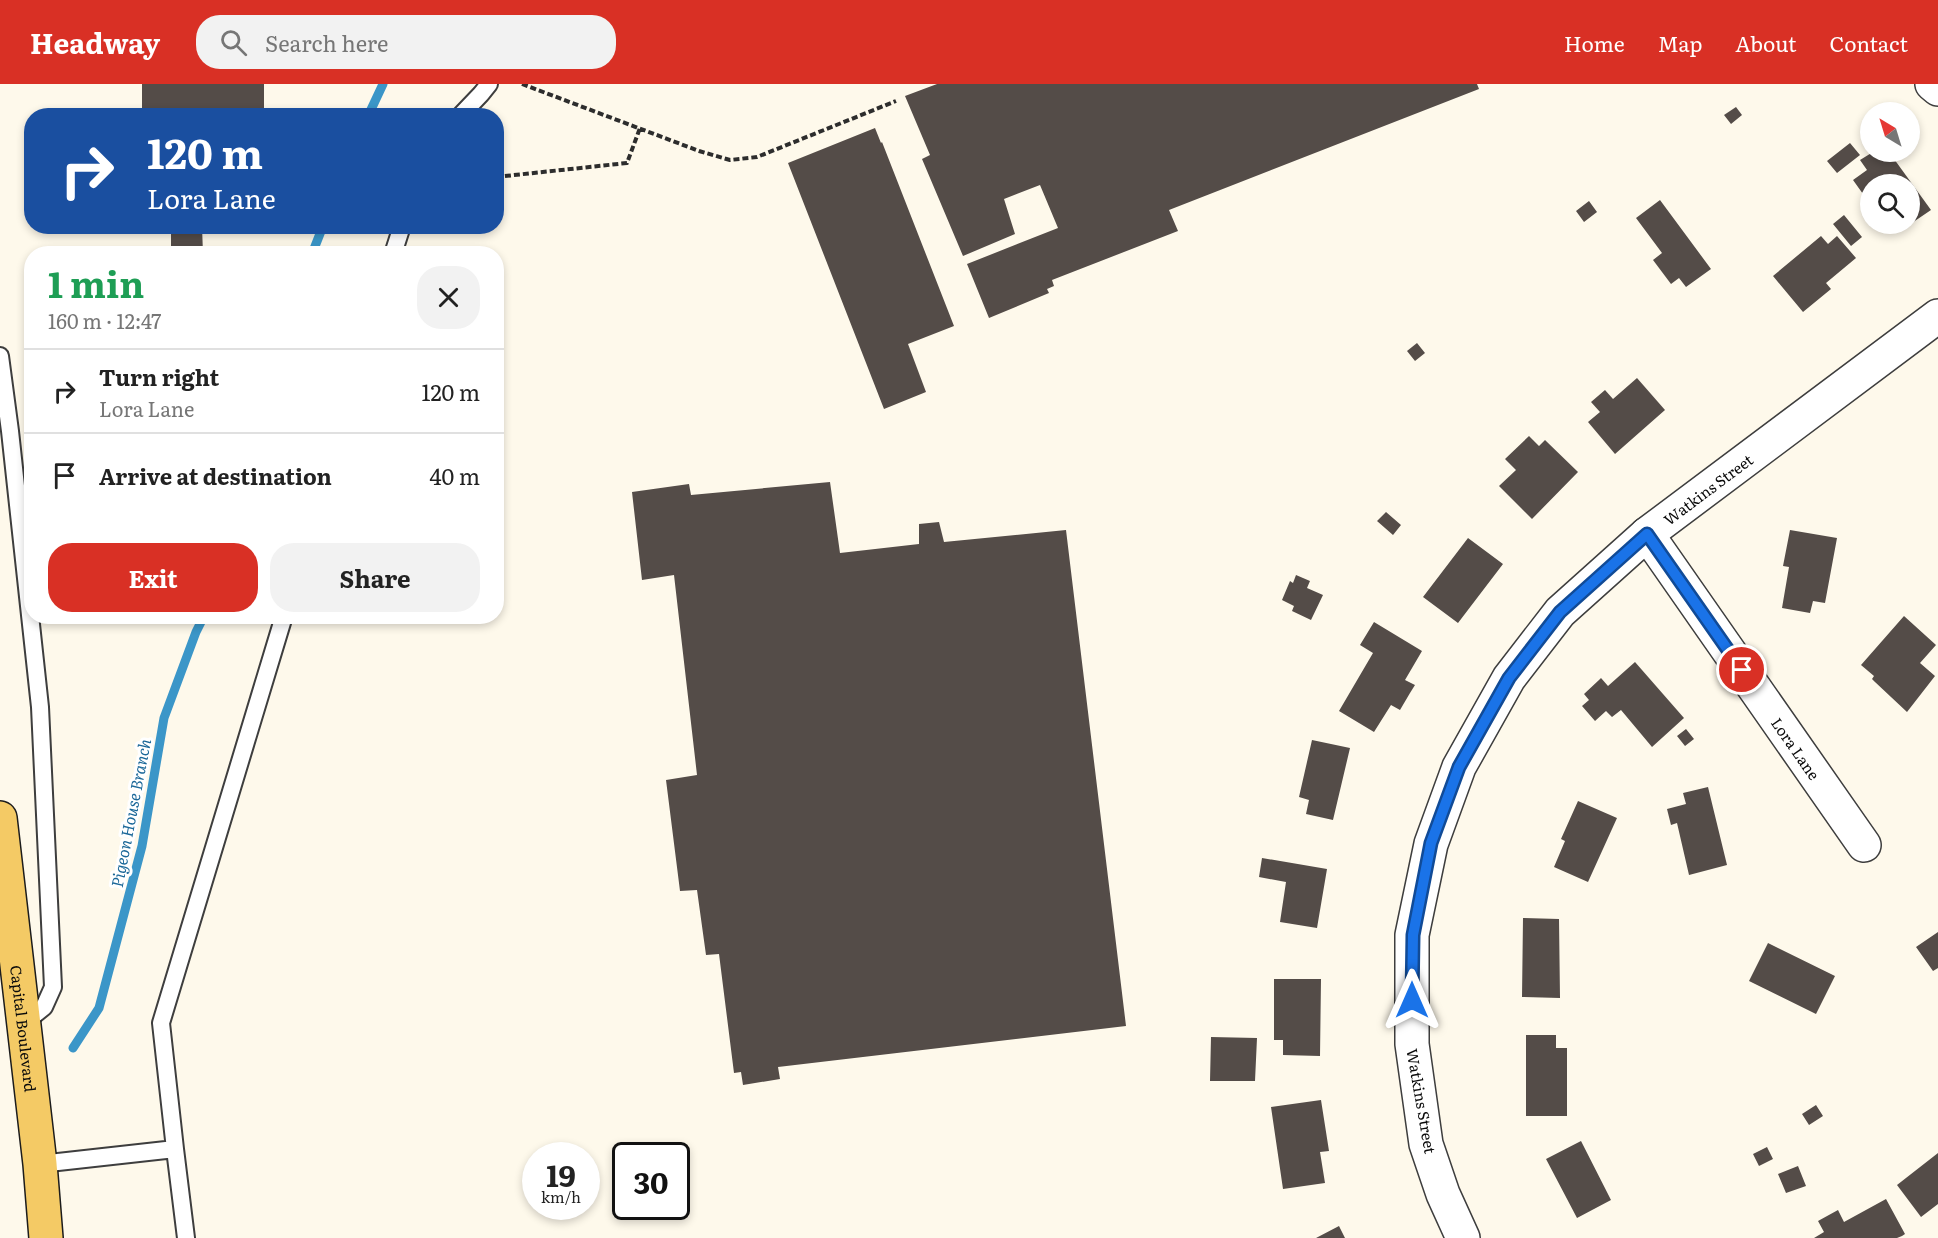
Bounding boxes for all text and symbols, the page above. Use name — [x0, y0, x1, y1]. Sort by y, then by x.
search box — [196, 15, 616, 69]
text: Headway — [30, 21, 160, 63]
icon: search — [217, 26, 250, 59]
text: Search here — [265, 26, 388, 59]
text: Home — [1564, 27, 1625, 58]
text: Map — [1658, 27, 1702, 58]
text: About — [1735, 27, 1797, 58]
text: Contact — [1830, 27, 1908, 58]
north arrow — [1860, 102, 1920, 162]
map controls — [1860, 102, 1920, 234]
text: 120 m — [147, 120, 263, 182]
icon: right — [48, 132, 126, 210]
button: search — [1860, 174, 1920, 234]
text: Lora Lane — [147, 177, 276, 217]
text: 1 min — [48, 256, 144, 309]
button: close — [417, 266, 480, 329]
text: 160 m · 12:47 — [48, 305, 162, 335]
text: Turn right — [99, 360, 219, 393]
icon: right — [48, 375, 81, 408]
text: 120 m — [421, 375, 480, 408]
text: Lora Lane — [99, 393, 194, 423]
street label: Watkins Street — [1658, 448, 1757, 530]
icon: arrive — [48, 459, 81, 492]
text: Arrive at destination — [99, 459, 332, 492]
text: 40 m — [429, 459, 480, 492]
button: Exit — [48, 543, 258, 612]
button: Share — [270, 543, 480, 612]
pin — [1716, 644, 1767, 695]
icon: arrive — [1725, 653, 1758, 686]
street label: Lora Lane — [1766, 712, 1826, 784]
water label: Pigeon House Branch — [104, 736, 156, 889]
street label: Capital Boulevard — [6, 964, 43, 1093]
position arrow — [1380, 968, 1444, 1032]
street label: Watkins Street — [1401, 1047, 1443, 1155]
speed limit sign: 30 — [612, 1142, 690, 1220]
text: 19 — [546, 1152, 576, 1196]
text: km/h — [541, 1185, 581, 1208]

